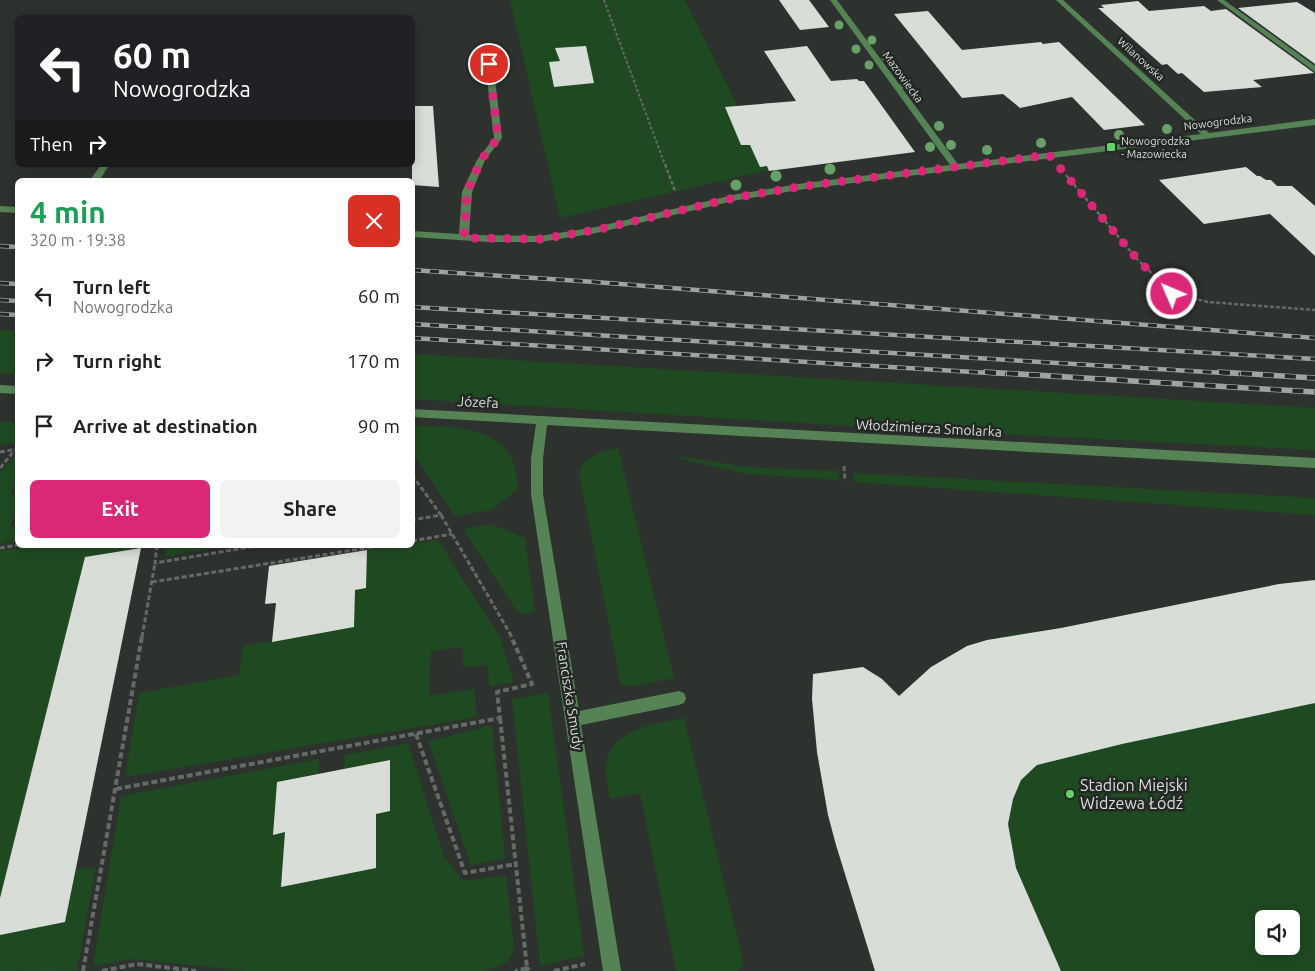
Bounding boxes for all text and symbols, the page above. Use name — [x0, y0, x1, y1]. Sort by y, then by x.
icon: left — [30, 35, 95, 100]
text: 60 m — [113, 35, 191, 75]
street label: Wilanowska — [1115, 35, 1167, 83]
pin — [468, 43, 510, 85]
street label: Mazowiecka — [880, 49, 926, 105]
icon: arrive — [475, 50, 503, 78]
text: Nowogrodzka — [113, 76, 251, 101]
street label: Nowogrodzka — [1183, 112, 1253, 132]
icon: right — [83, 130, 111, 158]
text: Then — [30, 133, 73, 155]
place label: Nowogrodzka - Mazowiecka — [1121, 135, 1190, 160]
marker: Nowogrodzka - Mazowiecka — [1105, 141, 1117, 153]
text: 4 min — [30, 195, 106, 229]
button: close — [348, 195, 400, 247]
text: 320 m · 19:38 — [30, 231, 126, 249]
position arrow — [1145, 267, 1197, 319]
text: Turn left — [73, 276, 151, 298]
icon: left — [30, 282, 58, 310]
text: 60 m — [358, 285, 400, 307]
text: Nowogrodzka — [73, 298, 173, 316]
icon: right — [30, 347, 58, 375]
text: Turn right — [73, 350, 161, 372]
text: 170 m — [347, 350, 400, 372]
street label: Józefa — [457, 393, 499, 411]
icon: arrive — [30, 412, 58, 440]
text: Arrive at destination — [73, 415, 258, 437]
text: 90 m — [358, 415, 400, 437]
street label: Włodzimierza Smolarka — [856, 416, 1002, 440]
button: Exit — [30, 480, 210, 538]
button: Share — [220, 480, 400, 538]
street label: Franciszka Smudy — [554, 641, 587, 752]
place label: Stadion Miejski Widzewa Łódź — [1080, 776, 1188, 812]
marker: Stadion Miejski Widzewa Łódź — [1064, 788, 1076, 800]
map controls — [1255, 910, 1300, 955]
button: sound — [1255, 910, 1300, 955]

